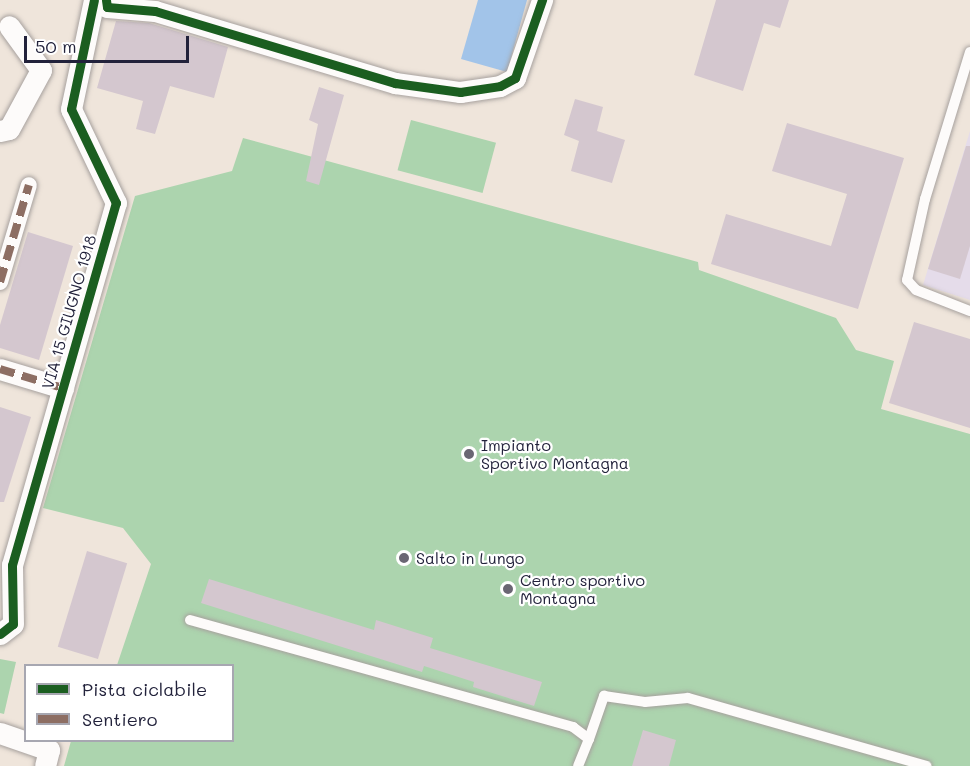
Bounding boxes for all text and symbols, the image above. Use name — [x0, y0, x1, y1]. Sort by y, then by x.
scale bar — [27, 24, 192, 62]
text: 50 m — [35, 34, 77, 58]
street label: VIA 15 GIUGNO 1918 — [38, 233, 100, 391]
place label: Impianto Sportivo Montagna — [481, 435, 629, 473]
marker: Impianto Sportivo Montagna — [462, 447, 476, 461]
place label: Salto in Lungo — [416, 548, 524, 568]
marker: Salto in Lungo — [397, 551, 411, 565]
place label: Centro sportivo Montagna — [520, 570, 645, 608]
marker: Centro sportivo Montagna — [501, 582, 515, 596]
legend — [24, 664, 234, 742]
text: Pista ciclabile — [82, 677, 207, 701]
text: Sentiero — [82, 707, 158, 731]

